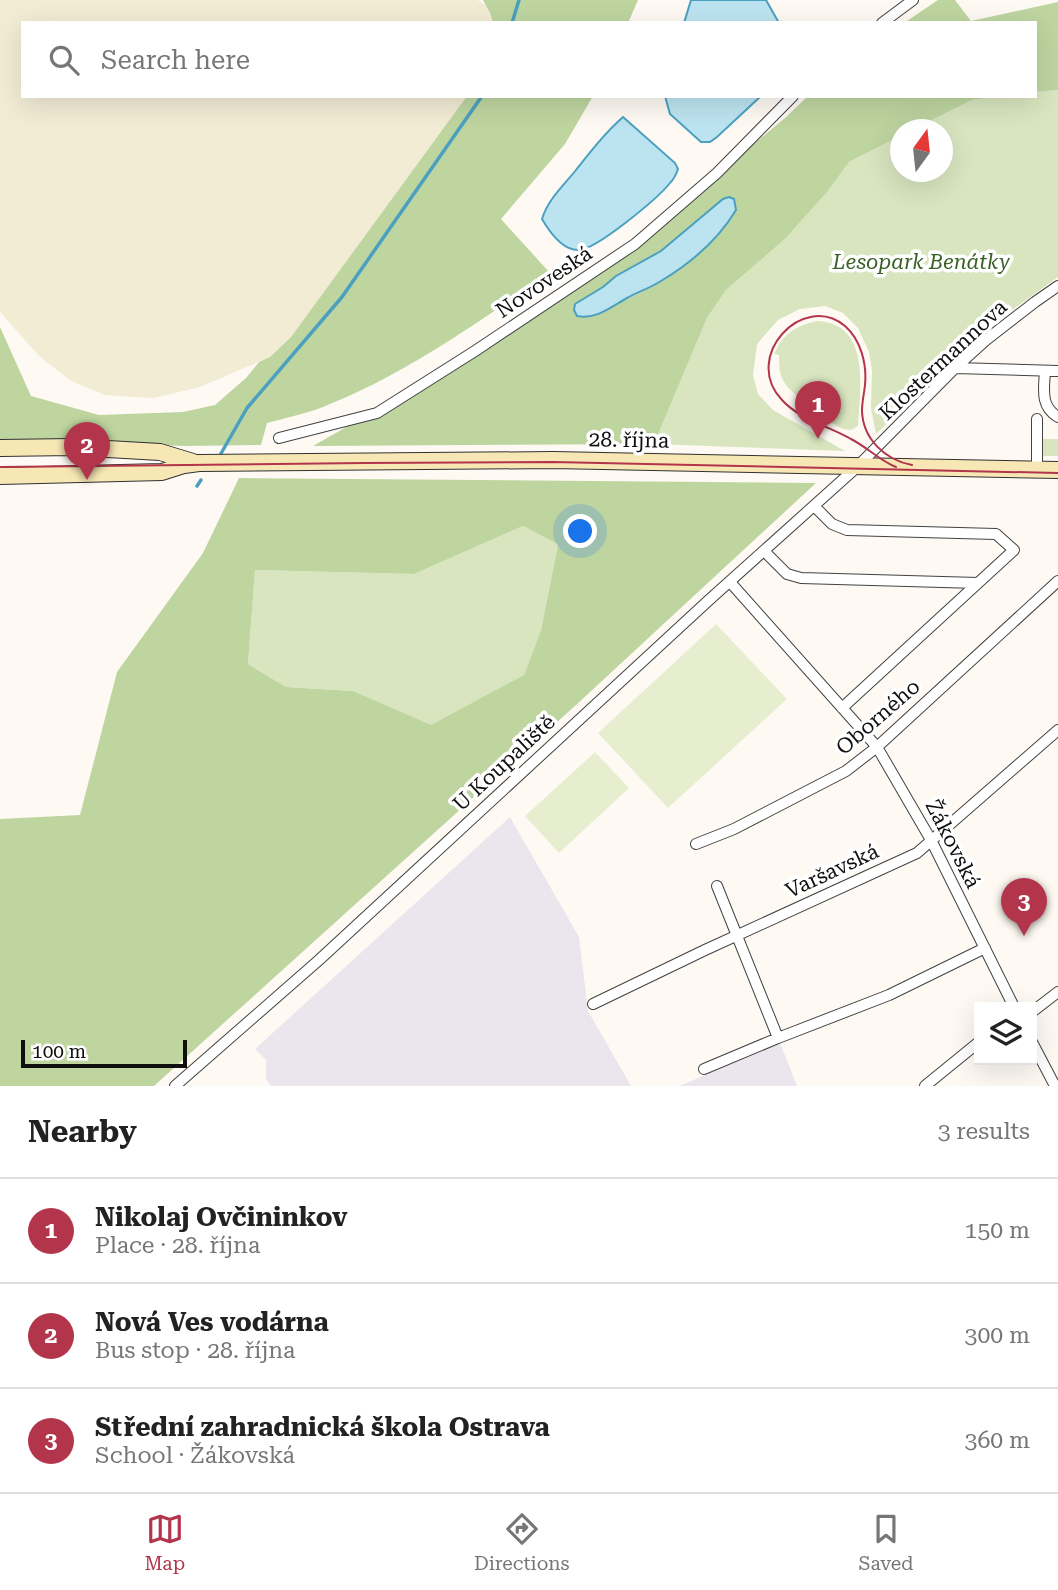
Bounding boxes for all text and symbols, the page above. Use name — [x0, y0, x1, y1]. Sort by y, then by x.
search box — [21, 21, 1037, 98]
icon: search — [45, 41, 83, 79]
text: Search here — [101, 45, 250, 75]
north arrow — [890, 119, 953, 182]
street label: Novoveská — [491, 241, 597, 323]
park label: Lesopark Benátky — [831, 250, 1010, 274]
street label: Klostermannova — [874, 294, 1012, 425]
pin: 1 — [795, 381, 841, 439]
pin: 2 — [64, 422, 110, 480]
street label: 28. října — [588, 427, 670, 453]
your location — [563, 514, 597, 548]
street label: Oborného — [831, 674, 925, 760]
street label: U Koupaliště — [448, 710, 560, 816]
street label: Žákovská — [921, 796, 986, 893]
street label: Varšavská — [782, 839, 883, 903]
pin: 3 — [1001, 878, 1047, 936]
map controls — [974, 1002, 1037, 1065]
button: layers — [974, 1002, 1037, 1065]
scale bar — [21, 1037, 187, 1069]
text: 100 m — [32, 1040, 86, 1063]
text: Nearby — [28, 1114, 137, 1149]
text: 3 results — [938, 1118, 1030, 1145]
text: Nikolaj Ovčininkov — [95, 1202, 347, 1232]
text: 1 — [45, 1217, 57, 1244]
text: 150 m — [965, 1217, 1030, 1244]
text: Place · 28. října — [95, 1232, 260, 1259]
text: Nová Ves vodárna — [95, 1307, 329, 1337]
text: 2 — [45, 1322, 57, 1349]
text: 300 m — [965, 1322, 1030, 1349]
text: Bus stop · 28. října — [95, 1337, 296, 1364]
text: Střední zahradnická škola Ostrava — [95, 1412, 550, 1442]
text: 3 — [45, 1427, 57, 1454]
text: 360 m — [965, 1427, 1030, 1454]
text: School · Žákovská — [95, 1442, 295, 1469]
tab: Map — [144, 1510, 185, 1575]
tab: Directions — [474, 1510, 570, 1575]
tab: Saved — [858, 1510, 914, 1575]

